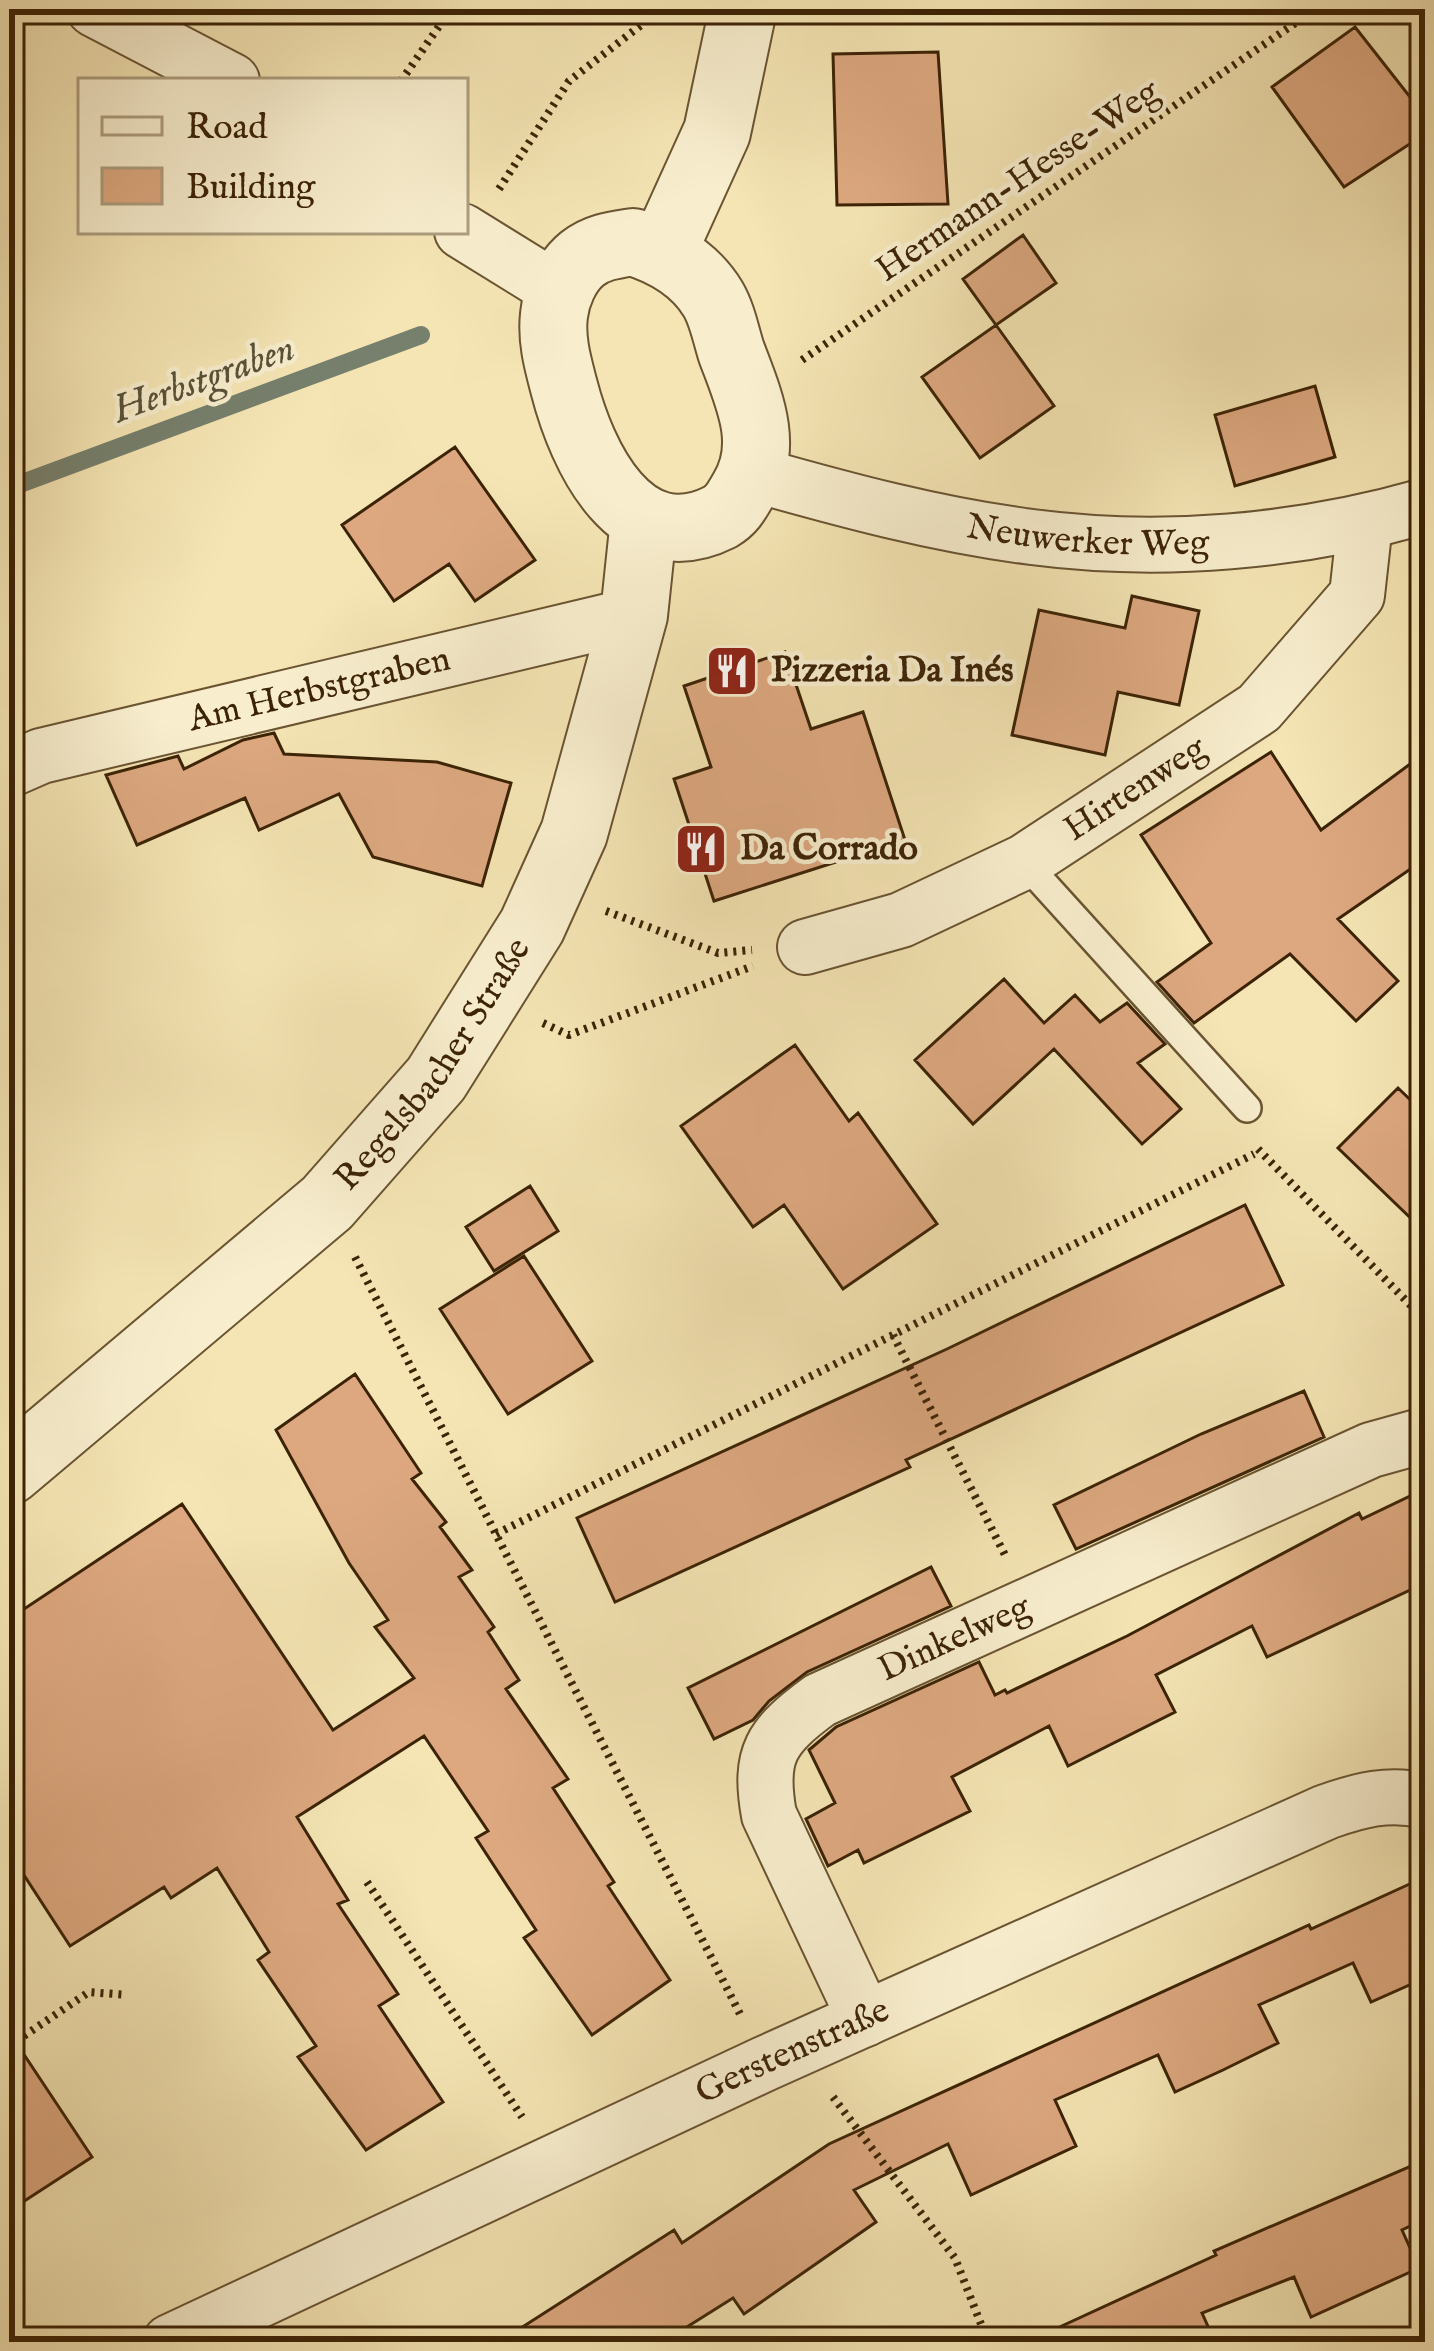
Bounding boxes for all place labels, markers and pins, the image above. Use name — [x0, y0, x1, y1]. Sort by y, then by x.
restaurant icon: Pizzeria Da Inés — [704, 643, 760, 699]
place label: Pizzeria Da Inés — [771, 648, 1014, 694]
restaurant icon: Da Corrado — [673, 821, 729, 877]
place label: Da Corrado — [740, 826, 918, 872]

